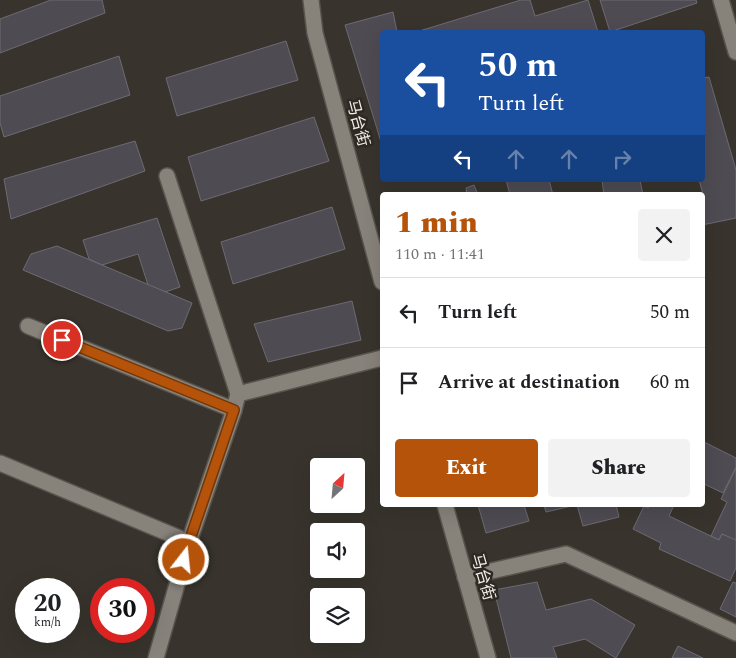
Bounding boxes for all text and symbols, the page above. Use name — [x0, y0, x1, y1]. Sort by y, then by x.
text: 50 m — [478, 39, 558, 92]
icon: left — [395, 50, 460, 115]
text: Turn left — [478, 87, 564, 120]
street label: 马台街 — [340, 97, 376, 149]
icon: left — [449, 145, 477, 173]
icon: ahead — [502, 145, 530, 173]
icon: ahead — [555, 145, 583, 173]
icon: right — [608, 145, 636, 173]
text: 1 min — [395, 200, 478, 246]
button: close — [638, 209, 690, 261]
text: 110 m · 11:41 — [395, 242, 485, 266]
text: Turn left — [438, 298, 517, 327]
text: 50 m — [650, 298, 690, 327]
icon: left — [395, 299, 423, 327]
pin — [41, 319, 83, 361]
icon: arrive — [48, 326, 76, 354]
text: Arrive at destination — [438, 368, 620, 397]
text: 60 m — [650, 368, 690, 397]
icon: arrive — [395, 369, 423, 397]
button: Exit — [395, 439, 538, 497]
button: Share — [548, 439, 690, 497]
north arrow — [310, 458, 365, 512]
map controls — [310, 458, 365, 643]
button: sound — [310, 523, 365, 578]
position arrow — [157, 533, 209, 585]
street label: 马台街 — [465, 551, 501, 603]
speed limit sign: 30 — [90, 578, 155, 643]
text: 20 — [33, 585, 62, 623]
button: layers — [310, 588, 365, 643]
text: km/h — [34, 613, 61, 632]

